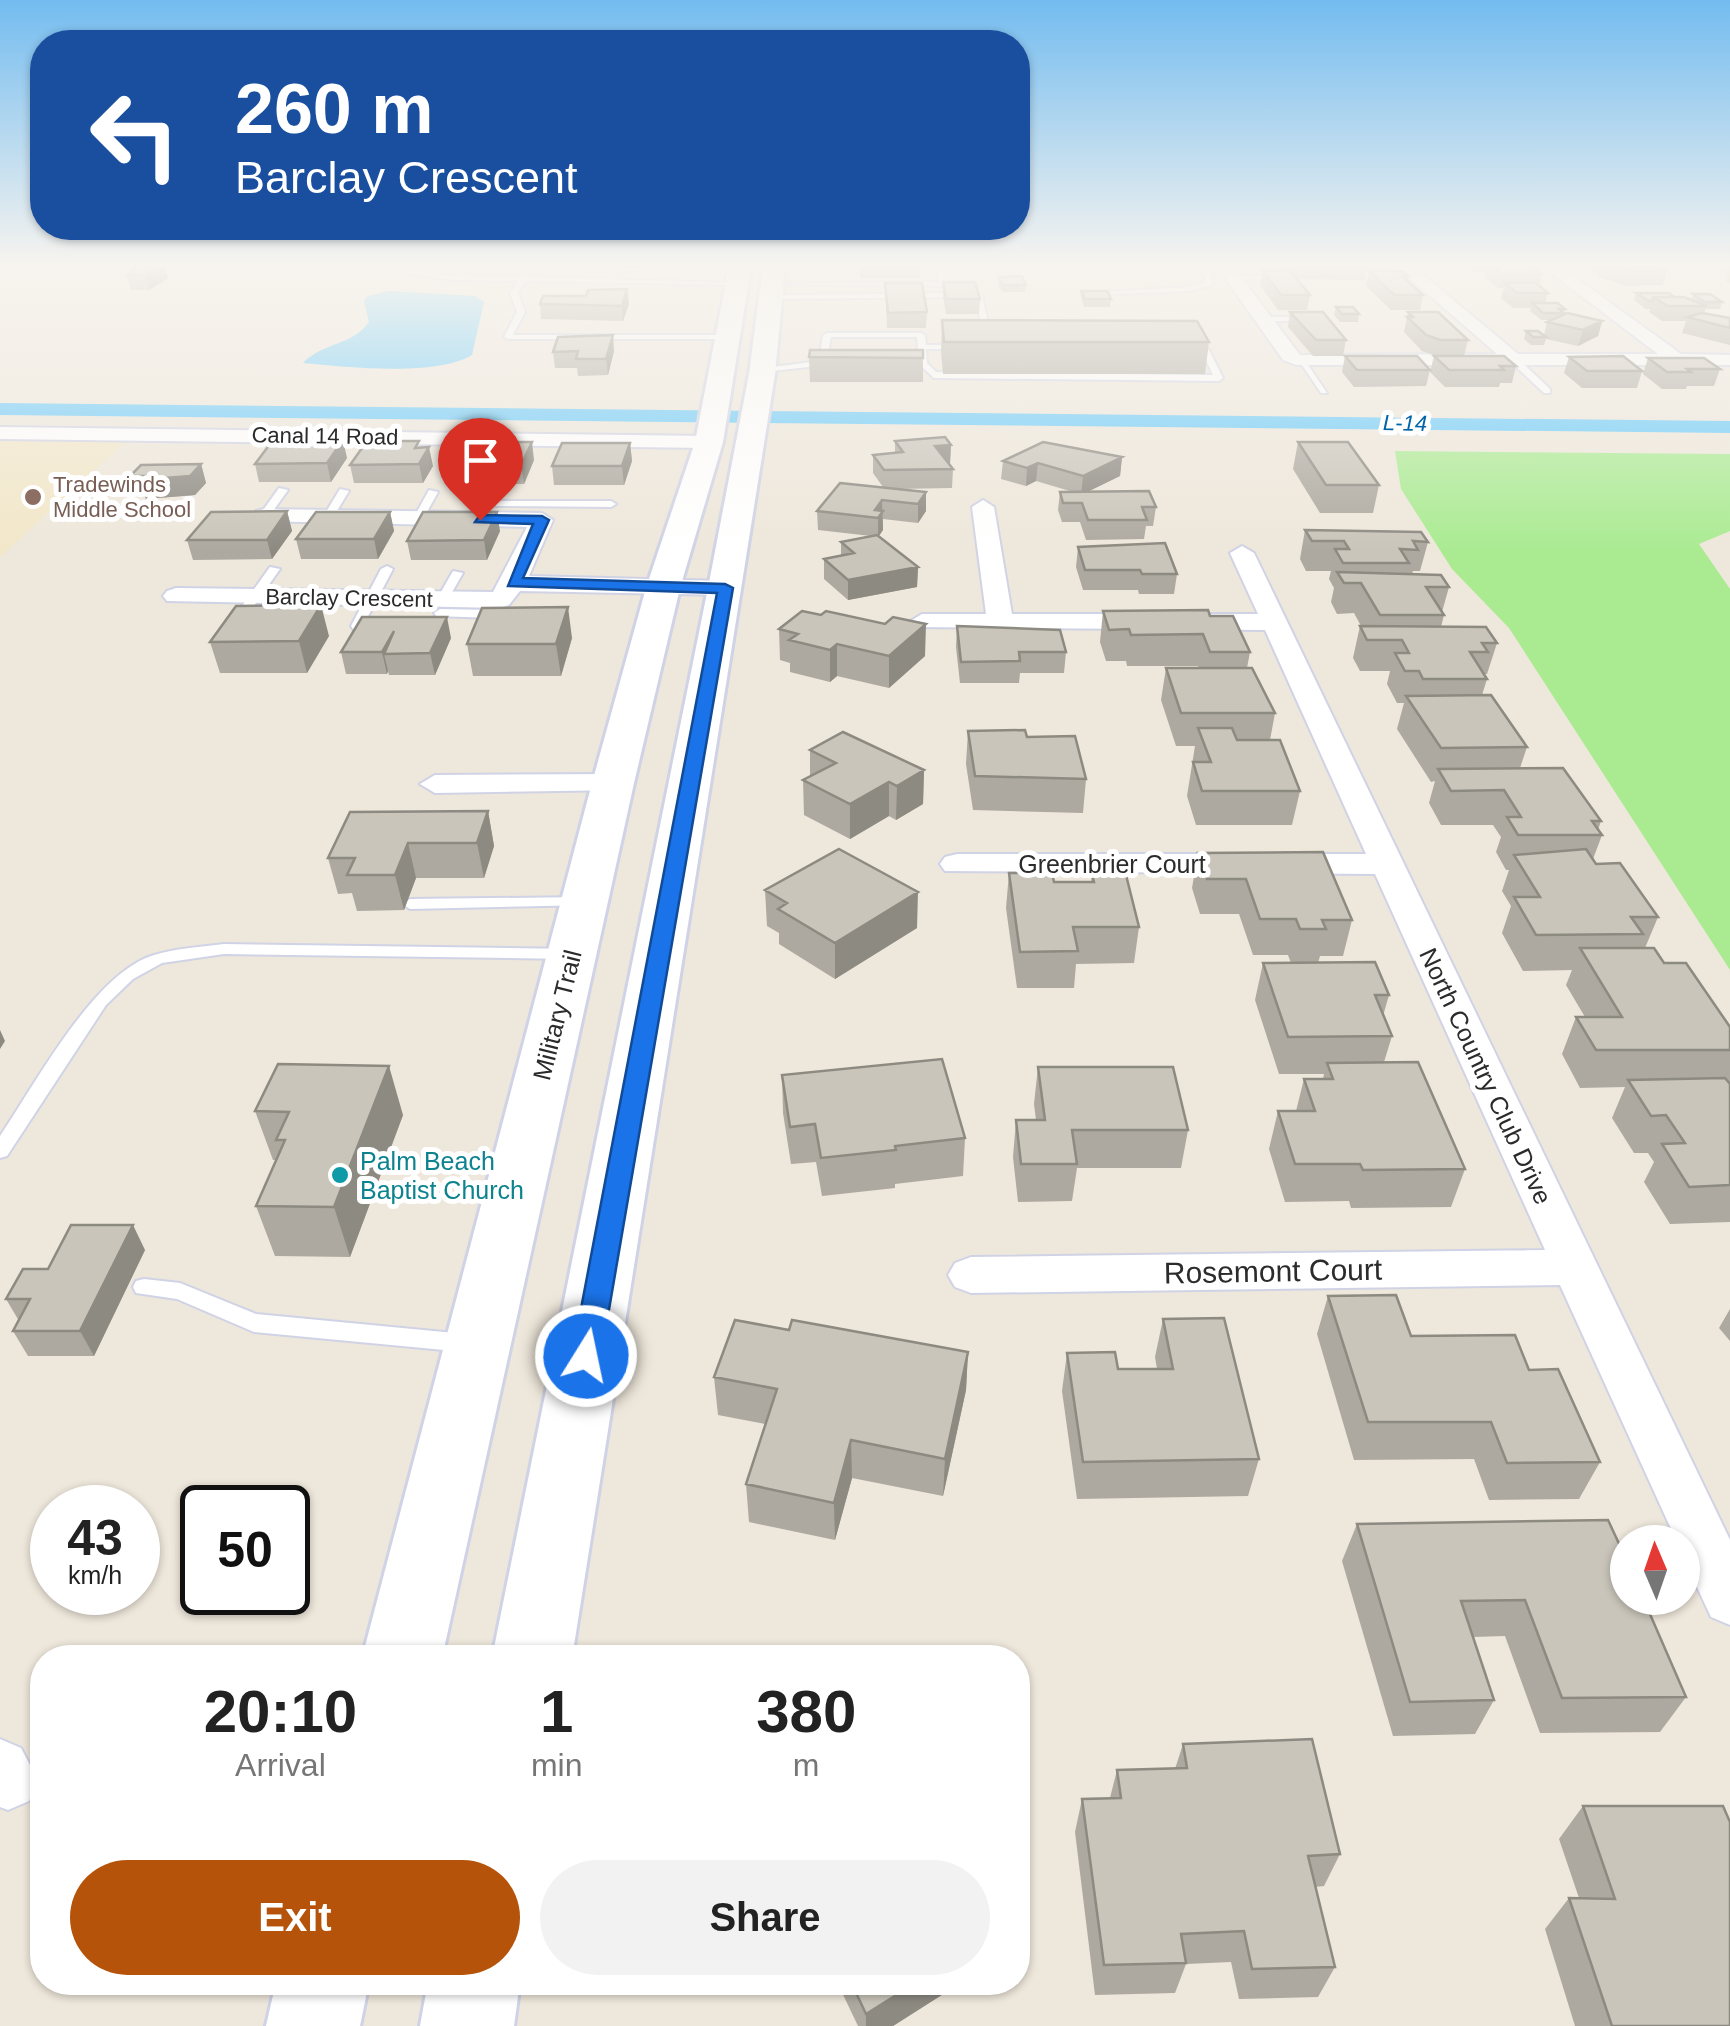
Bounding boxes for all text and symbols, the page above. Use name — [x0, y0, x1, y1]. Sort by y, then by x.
icon: left — [70, 70, 200, 200]
text: 260 m — [235, 70, 433, 148]
text: Barclay Crescent — [235, 152, 578, 203]
water label: L-14 — [1383, 410, 1427, 436]
pin — [438, 418, 523, 521]
street label: Canal 14 Road — [251, 422, 399, 450]
icon: arrive — [453, 433, 508, 488]
place label: Tradewinds Middle School — [53, 472, 191, 522]
marker: Tradewinds Middle School — [22, 486, 44, 508]
street label: Barclay Crescent — [265, 584, 433, 612]
street label: Greenbrier Court — [1018, 850, 1206, 878]
street label: North Country Club Drive — [1414, 944, 1558, 1208]
street label: Military Trail — [527, 947, 587, 1083]
place label: Palm Beach Baptist Church — [360, 1147, 524, 1204]
marker: Palm Beach Baptist Church — [329, 1164, 351, 1186]
street label: Rosemont Court — [1164, 1253, 1383, 1289]
position arrow — [534, 1304, 638, 1408]
speed limit sign: 50 — [180, 1485, 310, 1615]
text: 43 — [67, 1510, 123, 1566]
north arrow — [1610, 1525, 1700, 1615]
map controls — [1610, 1525, 1700, 1615]
text: km/h — [68, 1561, 122, 1589]
text: 20:10 — [204, 1678, 357, 1745]
text: 1 — [540, 1678, 573, 1745]
text: 380 — [756, 1678, 856, 1745]
text: Arrival — [235, 1747, 326, 1783]
text: min — [531, 1747, 582, 1783]
text: m — [793, 1747, 820, 1783]
button: Exit — [70, 1860, 520, 1975]
button: Share — [540, 1860, 990, 1975]

